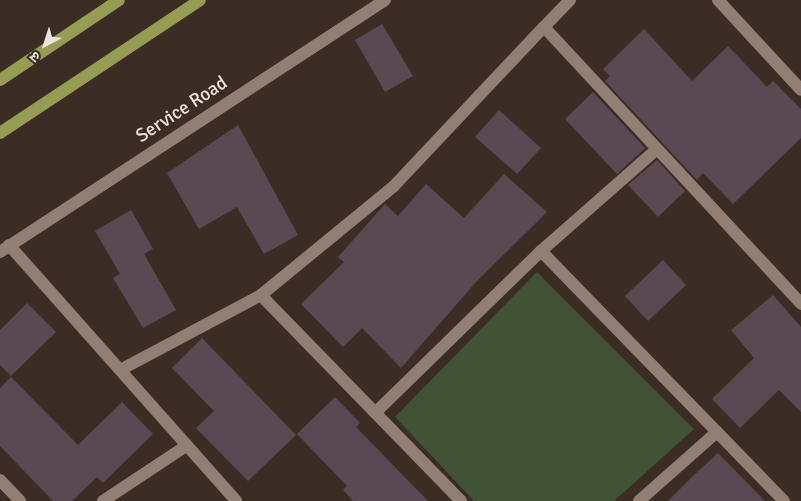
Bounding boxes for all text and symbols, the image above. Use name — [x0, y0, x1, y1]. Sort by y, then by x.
north arrow — [20, 20, 70, 70]
text: उ — [26, 48, 44, 66]
street label: Service Road — [132, 72, 232, 148]

